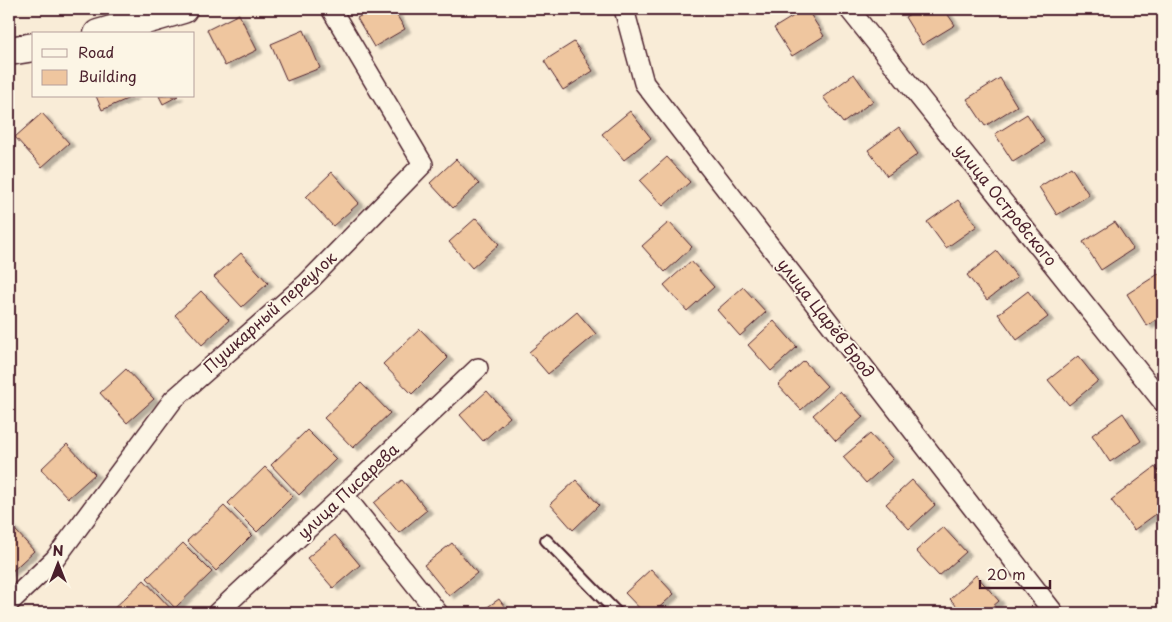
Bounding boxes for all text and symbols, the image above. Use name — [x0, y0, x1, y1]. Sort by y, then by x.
legend — [32, 32, 195, 98]
text: Road — [78, 40, 114, 63]
text: Building — [78, 64, 137, 87]
street label: улица Островского — [950, 138, 1064, 271]
street label: Пушкарный переулок — [198, 245, 341, 378]
street label: улица Царёв Брод — [772, 253, 881, 382]
street label: улица Писарева — [291, 437, 403, 544]
north arrow — [32, 540, 82, 590]
text: N — [52, 540, 64, 561]
scale bar — [980, 557, 1050, 589]
text: 20 m — [987, 562, 1026, 585]

